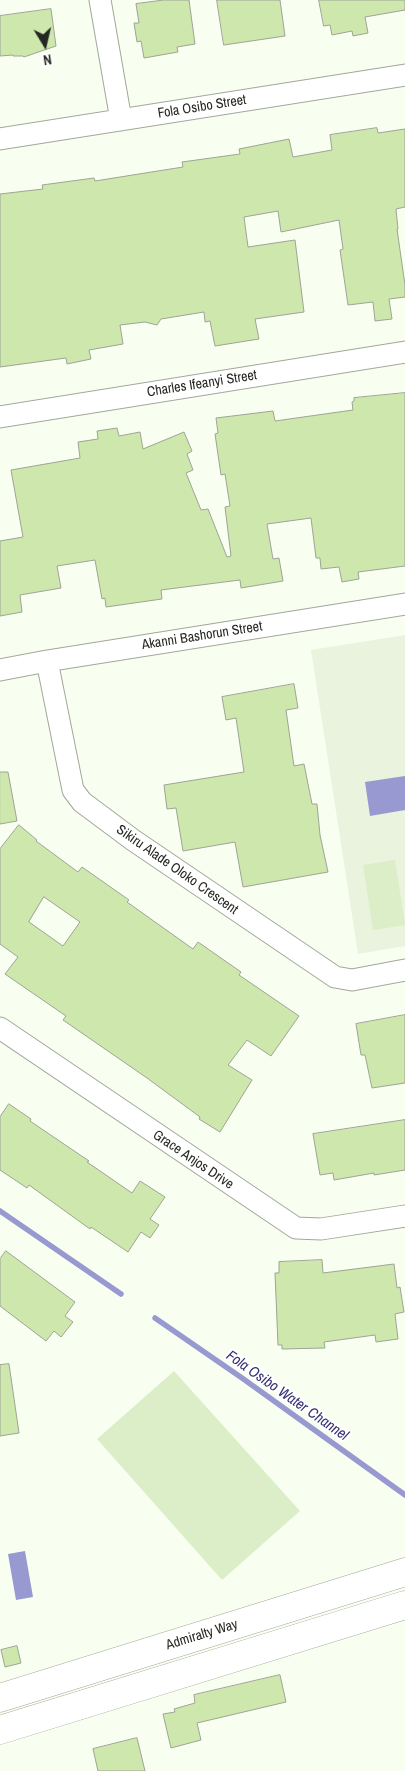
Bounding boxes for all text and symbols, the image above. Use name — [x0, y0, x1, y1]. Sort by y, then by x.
north arrow — [20, 20, 70, 70]
text: N — [42, 50, 53, 69]
street label: Fola Osibo Street — [157, 92, 247, 122]
street label: Charles Ifeanyi Street — [146, 367, 258, 401]
street label: Akanni Bashorun Street — [140, 618, 264, 654]
street label: Sikiru Alade Oloko Crescent — [113, 822, 241, 918]
street label: Grace Anjos Drive — [149, 1127, 237, 1193]
water label: Fola Osibo Water Channel — [222, 1347, 352, 1445]
street label: Admiralty Way — [164, 1616, 240, 1654]

